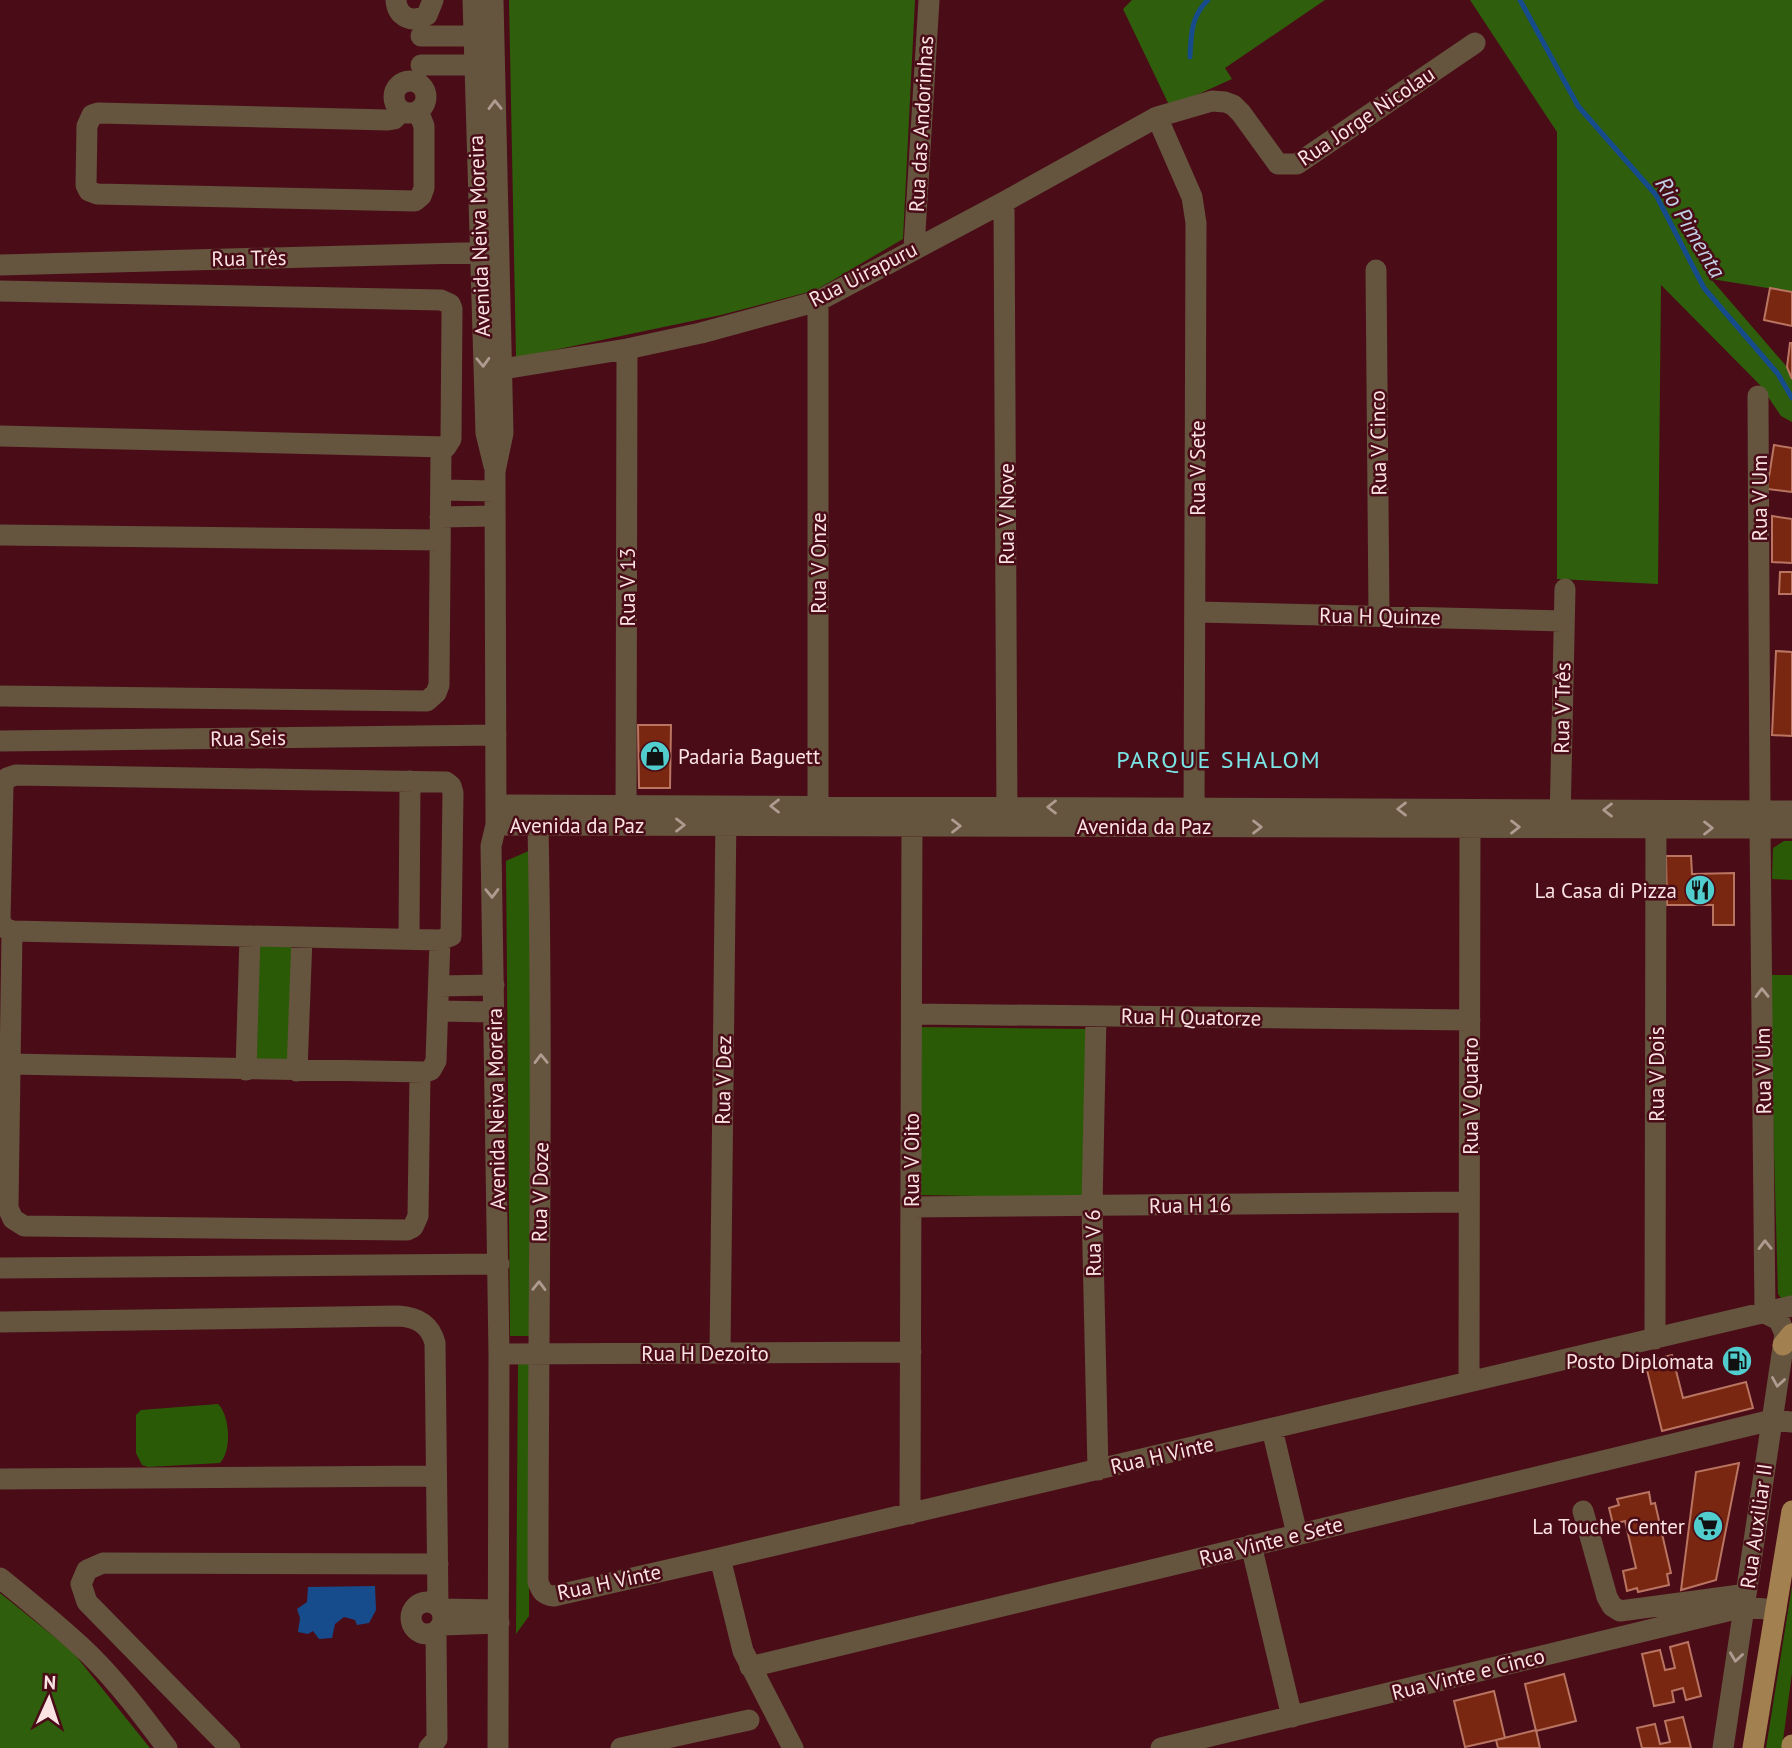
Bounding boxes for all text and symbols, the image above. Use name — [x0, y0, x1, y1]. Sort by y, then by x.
street label: Rua das Andorinhas — [903, 35, 939, 213]
street label: Rua Jorge Nicolau — [1292, 60, 1440, 172]
one-way arrow — [488, 99, 503, 110]
street label: Avenida Neiva Moreira — [462, 135, 496, 337]
water label: Rio Pimenta — [1649, 171, 1733, 283]
street label: Rua Uirapuru — [804, 235, 922, 313]
street label: Rua Três — [211, 244, 287, 272]
one-way arrow — [475, 357, 491, 368]
street label: Rua V Cinco — [1364, 390, 1392, 496]
street label: Rua V Sete — [1184, 420, 1211, 516]
street label: Rua V Um — [1746, 455, 1773, 541]
street label: Rua V Nove — [993, 463, 1020, 565]
street label: Rua V Onze — [805, 512, 832, 614]
street label: Rua V 13 — [614, 548, 641, 626]
street label: Rua H Quinze — [1319, 601, 1441, 631]
street label: Rua V Três — [1548, 662, 1576, 754]
street label: Rua Seis — [210, 724, 286, 752]
shop icon: Padaria Baguett — [638, 739, 672, 773]
place label: Padaria Baguett — [678, 743, 820, 770]
district label: PARQUE SHALOM — [1116, 744, 1322, 775]
one-way arrow — [769, 798, 780, 814]
one-way arrow — [1046, 799, 1056, 815]
one-way arrow — [1396, 801, 1406, 817]
one-way arrow — [1602, 802, 1613, 817]
street label: Avenida da Paz — [510, 812, 644, 839]
street label: Avenida da Paz — [1077, 813, 1211, 840]
one-way arrow — [675, 817, 685, 833]
one-way arrow — [951, 818, 962, 834]
one-way arrow — [1252, 819, 1263, 835]
one-way arrow — [1510, 819, 1521, 835]
one-way arrow — [1704, 820, 1714, 836]
restaurant icon: La Casa di Pizza — [1683, 873, 1717, 907]
place label: La Casa di Pizza — [1535, 877, 1677, 904]
one-way arrow — [485, 888, 500, 899]
one-way arrow — [1754, 987, 1770, 997]
street label: Rua H Quatorze — [1121, 1002, 1261, 1032]
street label: Avenida Neiva Moreira — [481, 1008, 511, 1210]
street label: Rua V Dois — [1643, 1026, 1670, 1122]
street label: Rua V Um — [1749, 1027, 1777, 1115]
street label: Rua V Dez — [709, 1035, 737, 1125]
street label: Rua V Quatro — [1457, 1037, 1484, 1155]
one-way arrow — [533, 1053, 549, 1063]
street label: Rua V Oito — [898, 1113, 925, 1207]
street label: Rua V Doze — [526, 1142, 554, 1242]
street label: Rua H 16 — [1149, 1191, 1231, 1219]
street label: Rua V 6 — [1079, 1209, 1107, 1277]
one-way arrow — [1757, 1239, 1772, 1250]
one-way arrow — [531, 1280, 547, 1291]
street label: Rua H Dezoito — [641, 1340, 769, 1367]
fuel station icon: Posto Diplomata — [1720, 1344, 1754, 1378]
place label: Posto Diplomata — [1566, 1348, 1714, 1375]
one-way arrow — [1770, 1376, 1785, 1388]
street label: Rua H Vinte — [1108, 1430, 1216, 1480]
street label: Rua Auxiliar II — [1734, 1462, 1778, 1590]
supermarket icon: La Touche Center — [1691, 1509, 1725, 1543]
street label: Rua Vinte e Sete — [1196, 1510, 1346, 1572]
place label: La Touche Center — [1532, 1513, 1685, 1540]
street label: Rua H Vinte — [555, 1558, 663, 1606]
street label: Rua Vinte e Cinco — [1389, 1642, 1547, 1706]
one-way arrow — [1729, 1651, 1744, 1663]
north arrow — [14, 1664, 84, 1734]
text: N — [43, 1670, 57, 1694]

